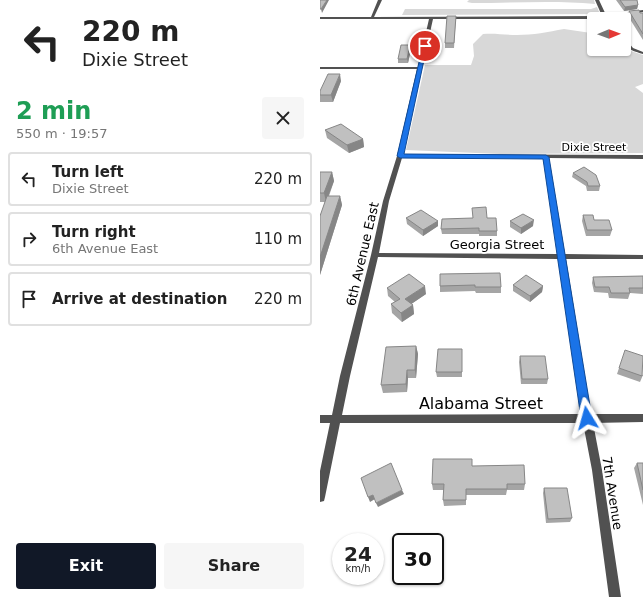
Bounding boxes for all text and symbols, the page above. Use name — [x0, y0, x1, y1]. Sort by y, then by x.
north arrow — [587, 12, 631, 56]
map controls — [587, 12, 631, 56]
text: 220 m — [82, 15, 179, 48]
icon: left — [16, 16, 68, 68]
pin — [408, 29, 442, 63]
icon: arrive — [414, 35, 436, 57]
text: Dixie Street — [82, 49, 188, 70]
text: 2 min — [16, 97, 91, 125]
button: close — [262, 97, 304, 139]
text: 550 m · 19:57 — [16, 126, 107, 141]
street label: Dixie Street — [562, 141, 627, 154]
text: Turn left — [52, 163, 124, 181]
icon: left — [18, 168, 40, 190]
text: 220 m — [254, 170, 302, 188]
text: Dixie Street — [52, 181, 129, 196]
street label: 6th Avenue East — [343, 201, 382, 308]
text: Turn right — [52, 223, 136, 241]
icon: right — [18, 228, 40, 250]
text: 110 m — [254, 230, 302, 248]
street label: Georgia Street — [450, 237, 544, 252]
text: 6th Avenue East — [52, 241, 158, 256]
icon: arrive — [18, 288, 40, 310]
text: Arrive at destination — [52, 290, 227, 308]
text: 220 m — [254, 290, 302, 308]
street label: Alabama Street — [419, 394, 543, 413]
position arrow — [566, 397, 608, 439]
street label: 7th Avenue — [599, 455, 626, 531]
speed limit sign: 30 — [392, 533, 444, 585]
text: 24 — [344, 542, 372, 566]
button: Exit — [16, 543, 156, 589]
button: Share — [164, 543, 304, 589]
text: km/h — [345, 563, 371, 574]

